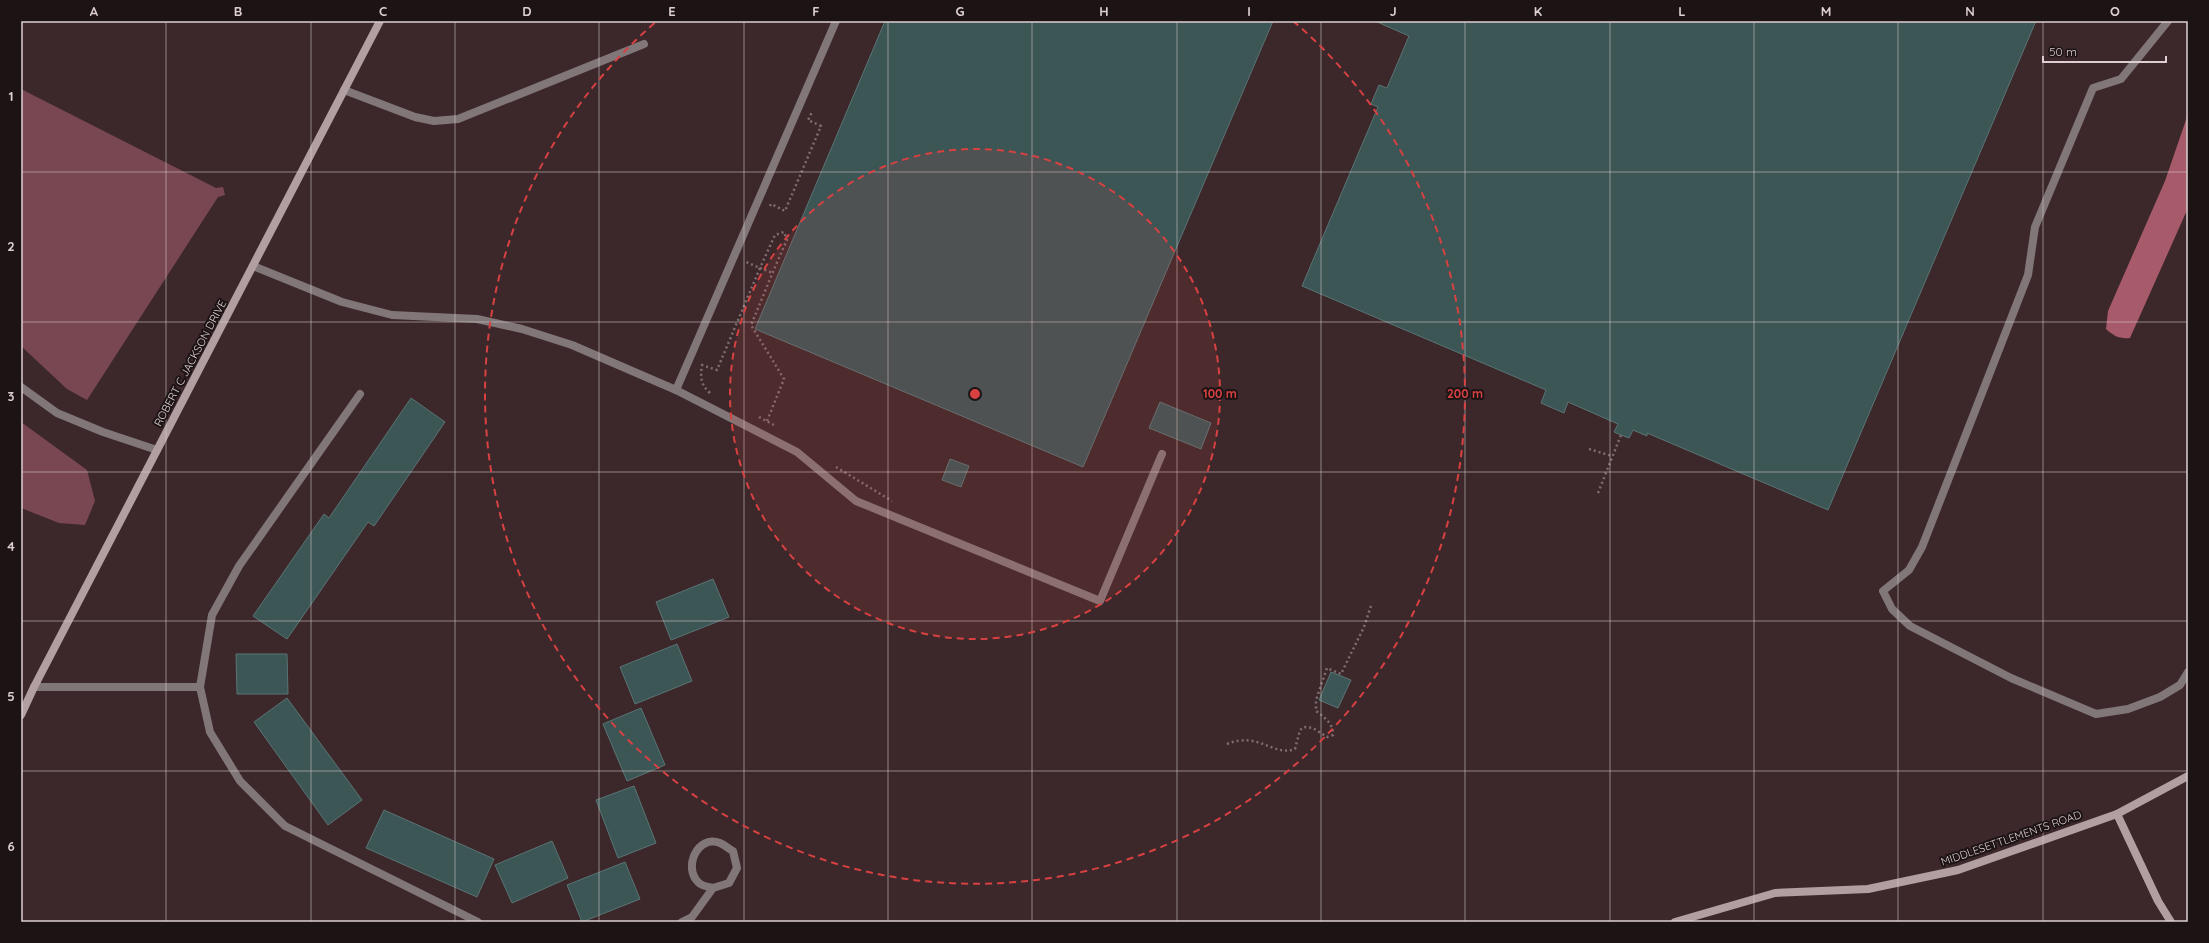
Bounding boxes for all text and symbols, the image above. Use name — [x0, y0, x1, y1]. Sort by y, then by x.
text: A — [90, 3, 99, 19]
text: B — [234, 3, 242, 19]
text: C — [379, 3, 387, 19]
text: D — [522, 3, 532, 19]
text: E — [668, 3, 676, 19]
text: F — [812, 3, 820, 19]
text: G — [955, 3, 965, 19]
text: H — [1099, 3, 1109, 19]
text: I — [1247, 3, 1251, 19]
text: J — [1389, 3, 1397, 19]
text: K — [1534, 3, 1543, 19]
text: L — [1678, 3, 1686, 19]
text: M — [1821, 3, 1831, 19]
text: N — [1965, 3, 1975, 19]
text: O — [2110, 3, 2120, 19]
scale bar — [2043, 38, 2166, 64]
text: 50 m — [2049, 44, 2077, 59]
text: 1 — [8, 88, 14, 104]
text: 2 — [7, 238, 15, 254]
street label: ROBERT C JACKSON DRIVE — [151, 297, 229, 429]
text: 100 m — [1203, 386, 1237, 401]
text: 200 m — [1447, 386, 1483, 401]
centre of rings — [968, 387, 982, 401]
text: 3 — [8, 388, 15, 404]
text: 4 — [7, 538, 15, 554]
text: 5 — [7, 688, 15, 704]
street label: MIDDLESETTLEMENTS ROAD — [1939, 807, 2083, 869]
text: 6 — [7, 838, 15, 854]

